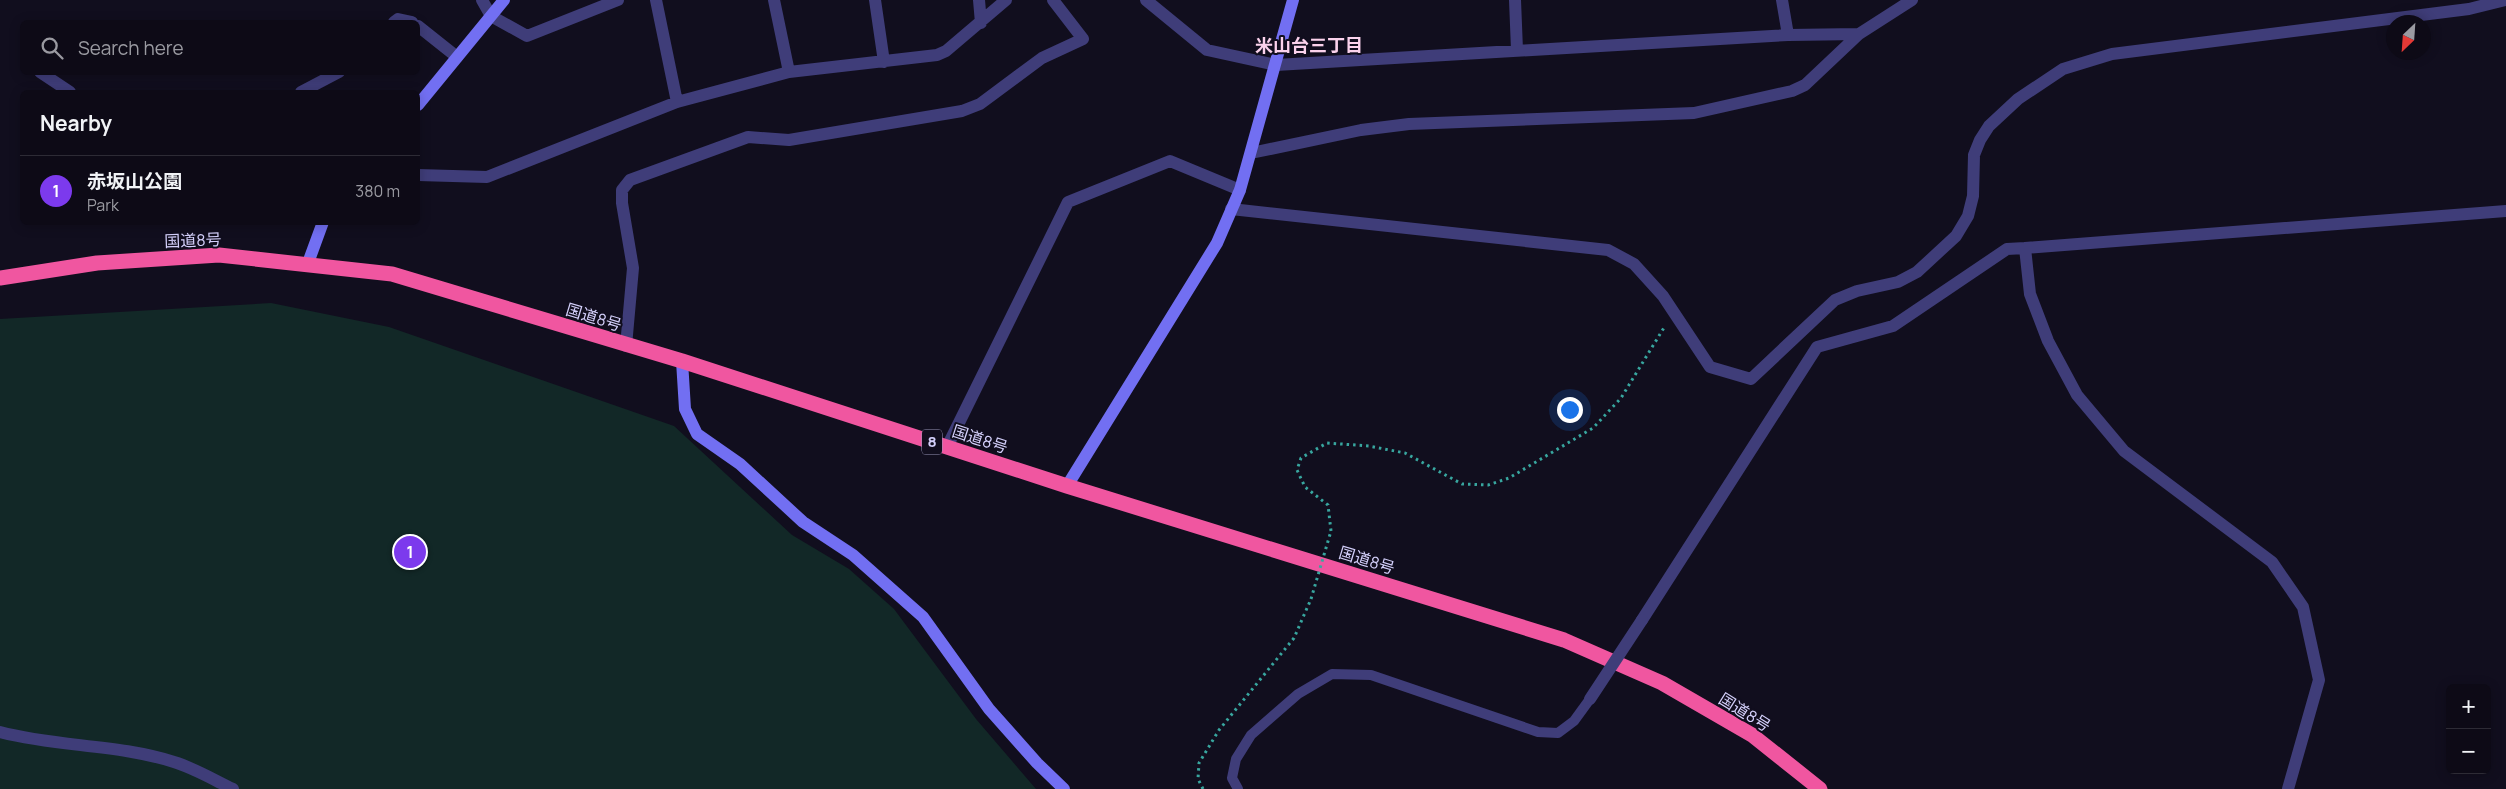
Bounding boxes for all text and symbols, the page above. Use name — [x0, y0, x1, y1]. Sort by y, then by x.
north arrow — [2386, 15, 2431, 60]
search box — [20, 20, 420, 75]
district label: 米山台三丁目 — [1255, 33, 1363, 57]
icon: search — [38, 34, 66, 62]
text: Search here — [78, 35, 184, 61]
text: Nearby — [40, 109, 112, 137]
text: 赤坂山公園 — [87, 168, 182, 194]
text: 1 — [52, 180, 60, 202]
text: 380 m — [355, 180, 400, 202]
text: Park — [87, 194, 119, 216]
street label: 国道8号 — [164, 228, 222, 252]
street label: 国道8号 — [563, 298, 625, 336]
your location — [1557, 397, 1583, 423]
street label: 国道8号 — [949, 420, 1011, 458]
road number: 8 — [922, 430, 942, 454]
pin: 1 — [394, 533, 426, 571]
street label: 国道8号 — [1336, 541, 1398, 579]
map controls — [2446, 684, 2491, 774]
button: + — [2446, 684, 2491, 729]
street label: 国道8号 — [1715, 687, 1775, 737]
button: − — [2446, 729, 2491, 774]

